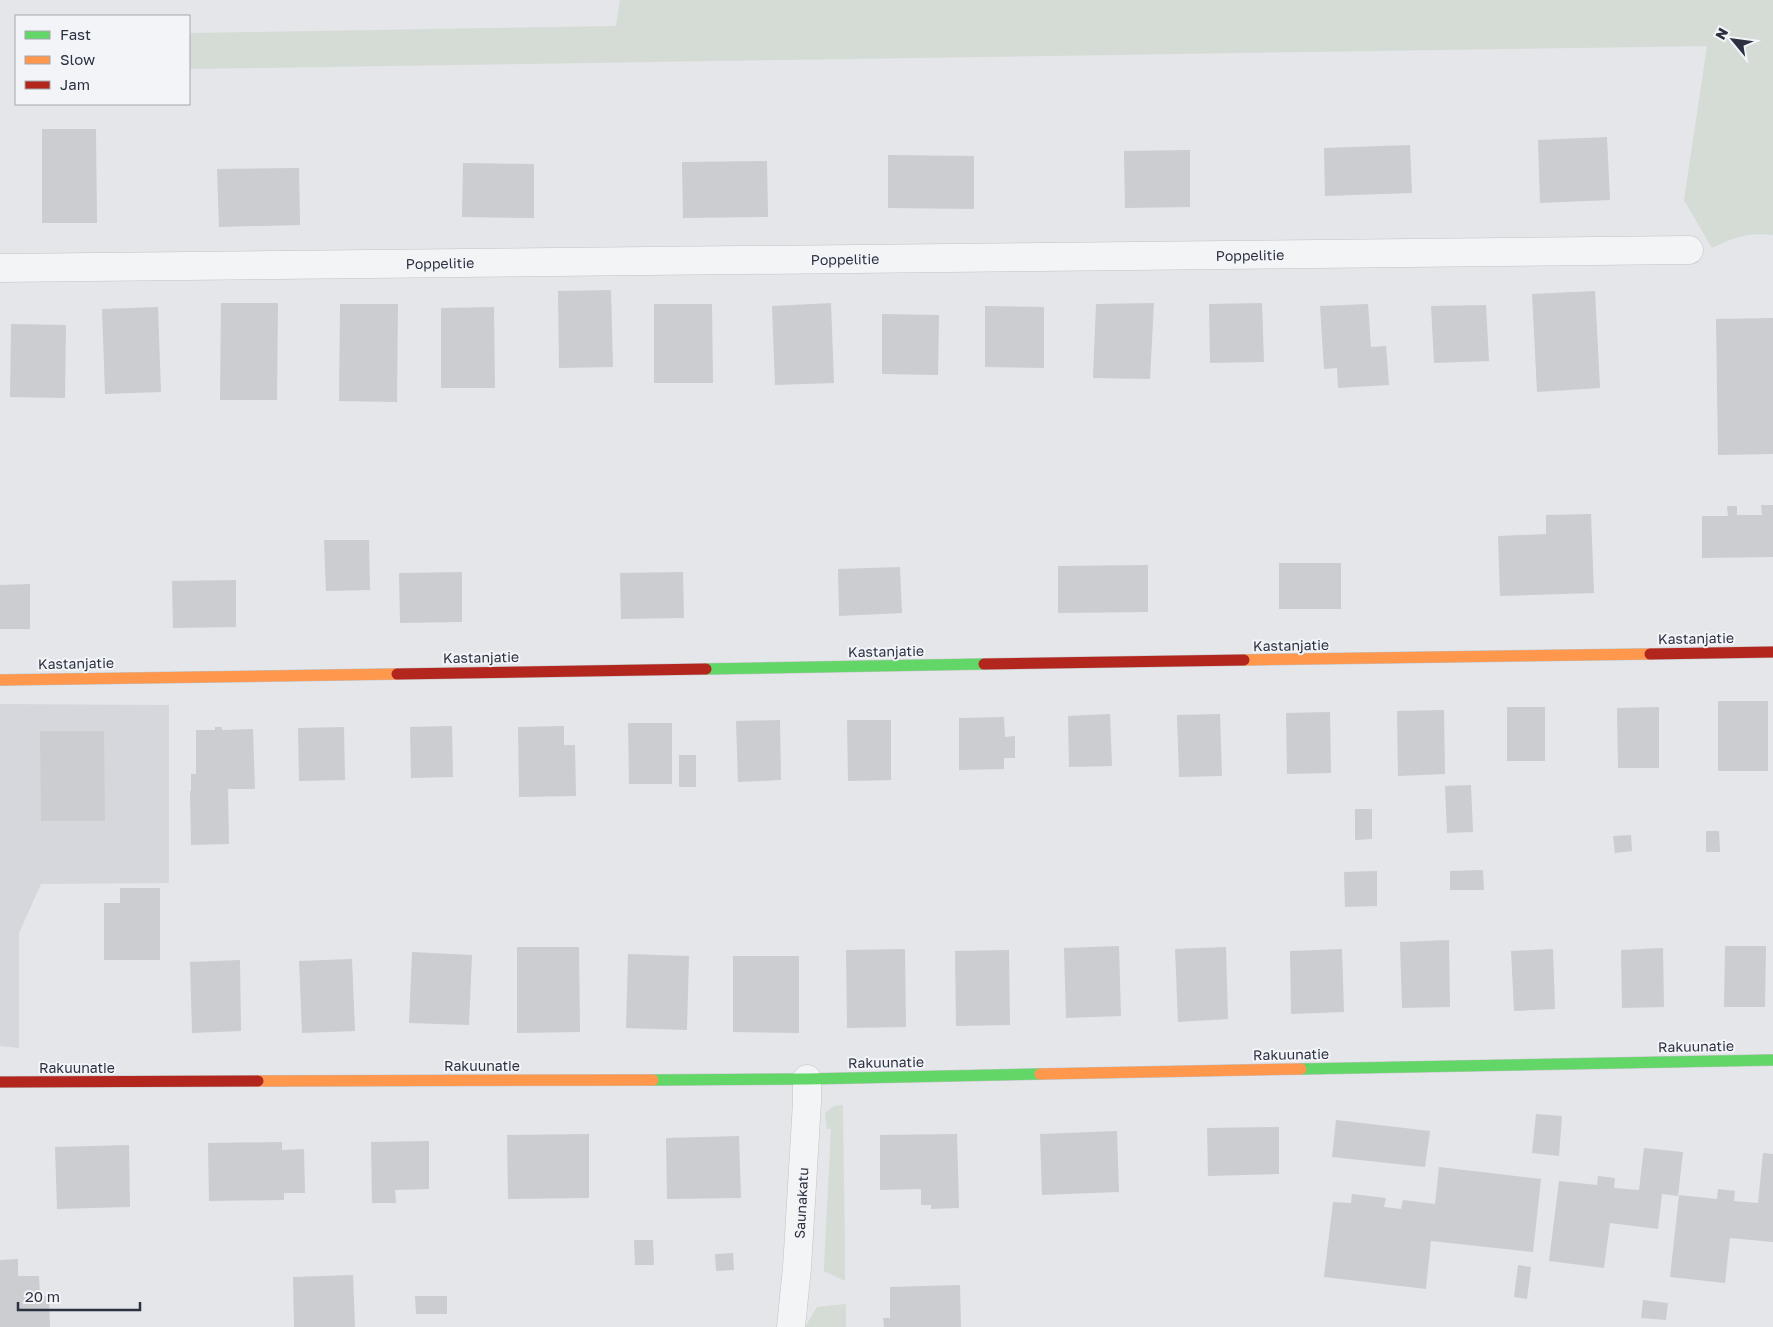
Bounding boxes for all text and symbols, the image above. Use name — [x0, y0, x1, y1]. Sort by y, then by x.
legend — [15, 15, 190, 105]
north arrow — [1708, 15, 1758, 65]
text: Fast — [60, 25, 91, 43]
text: N — [1711, 25, 1731, 42]
text: Slow — [60, 50, 95, 68]
text: Jam — [60, 75, 90, 93]
street label: Poppelitie — [1216, 246, 1284, 264]
street label: Poppelitie — [811, 250, 879, 268]
street label: Poppelitie — [406, 254, 474, 272]
street label: Kastanjatie — [1658, 629, 1734, 647]
street label: Kastanjatie — [1253, 636, 1329, 654]
street label: Kastanjatie — [848, 642, 924, 660]
street label: Kastanjatie — [443, 648, 519, 666]
street label: Kastanjatie — [38, 654, 114, 672]
street label: Rakuunatie — [1658, 1037, 1734, 1055]
street label: Rakuunatie — [1253, 1045, 1329, 1063]
street label: Rakuunatie — [848, 1053, 924, 1071]
street label: Rakuunatie — [444, 1057, 520, 1074]
street label: Rakuunatie — [39, 1059, 115, 1076]
street label: Saunakatu — [791, 1167, 811, 1239]
scale bar — [18, 1280, 140, 1312]
text: 20 m — [25, 1287, 60, 1305]

